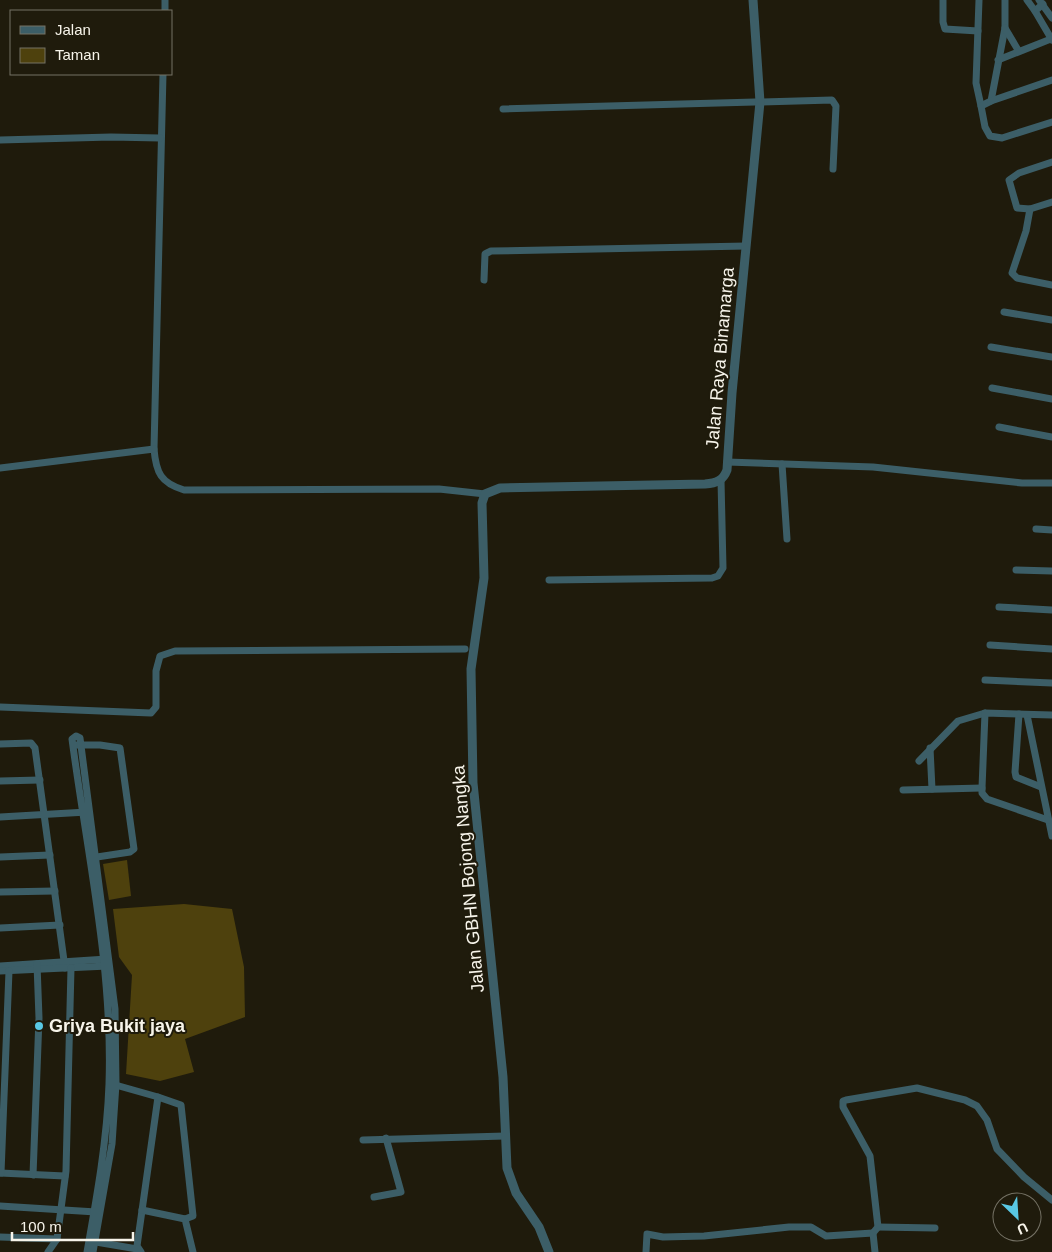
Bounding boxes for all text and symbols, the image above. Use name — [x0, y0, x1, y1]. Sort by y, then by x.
legend — [10, 10, 172, 75]
text: Jalan — [55, 21, 91, 38]
text: Taman — [55, 46, 100, 63]
street label: Jalan Raya Binamarga — [702, 265, 738, 450]
street label: Jalan GBHN Bojong Nangka — [448, 764, 488, 994]
place label: Griya Bukit jaya — [49, 1016, 186, 1036]
marker: Griya Bukit jaya — [33, 1020, 45, 1032]
north arrow — [992, 1192, 1042, 1242]
scale bar — [12, 1210, 134, 1242]
text: 100 m — [20, 1218, 62, 1235]
text: U — [1015, 1219, 1030, 1238]

